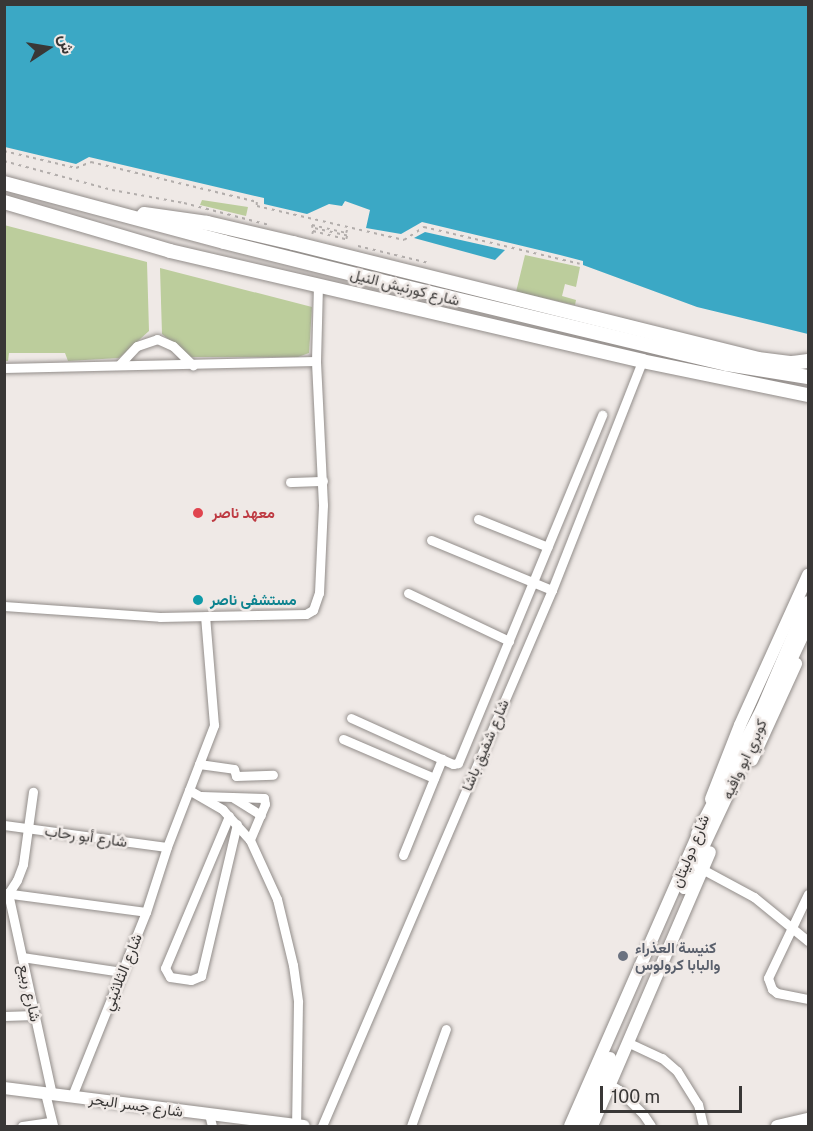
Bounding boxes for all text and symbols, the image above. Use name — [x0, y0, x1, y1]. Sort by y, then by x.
north arrow — [18, 18, 78, 78]
text: ش — [55, 33, 77, 56]
street label: شارع كورنيش النيل — [348, 265, 462, 309]
marker: معهد ناصر — [189, 504, 207, 522]
place label: معهد ناصر — [212, 504, 275, 522]
place label: مستشفى ناصر — [210, 591, 297, 609]
marker: مستشفى ناصر — [191, 593, 205, 607]
street label: شارع شفيق باشا — [458, 696, 512, 794]
street label: كوبري ابو وافيه — [718, 716, 770, 802]
street label: شارع دوليتان — [667, 812, 713, 890]
street label: شارع أبو رحاب — [44, 821, 128, 851]
street label: شارع الثلاثيني — [98, 931, 146, 1013]
place label: كنيسة العذراء والبابا كرولوس — [635, 938, 721, 973]
marker: كنيسة العذراء والبابا كرولوس — [616, 949, 630, 963]
street label: شارع ربيع — [15, 963, 45, 1023]
scale bar — [603, 1074, 746, 1112]
text: 100 m — [611, 1086, 660, 1107]
street label: شارع جسر البحر — [88, 1089, 184, 1121]

